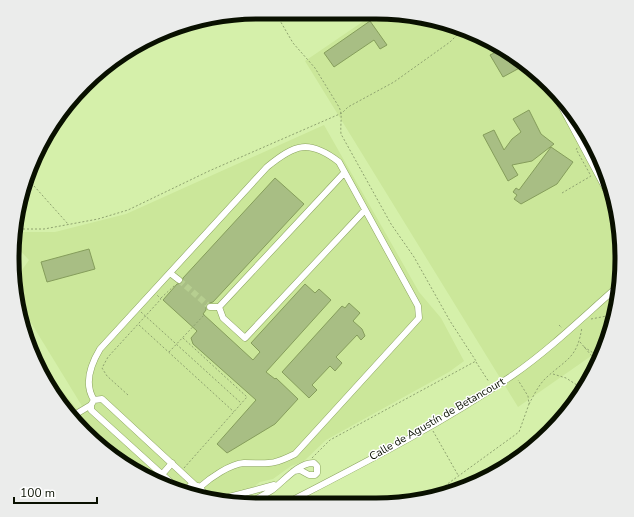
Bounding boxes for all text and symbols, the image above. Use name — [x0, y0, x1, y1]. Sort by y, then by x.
street label: Calle de Agustín de Betancourt — [366, 374, 508, 464]
scale bar — [14, 479, 97, 505]
text: 100 m — [20, 485, 55, 501]

